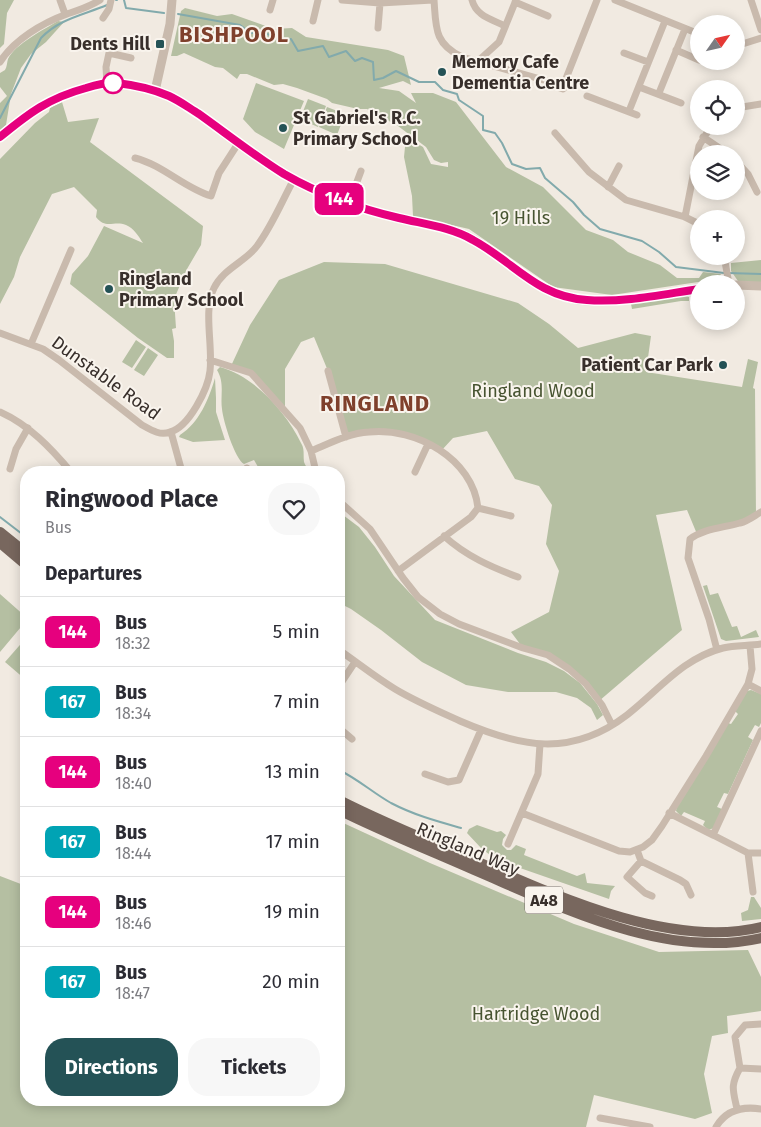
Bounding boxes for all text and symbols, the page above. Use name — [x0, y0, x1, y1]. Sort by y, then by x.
north arrow — [690, 15, 745, 70]
map controls — [690, 15, 745, 330]
district label: BISHPOOL — [179, 21, 289, 48]
place label: Dents Hill — [70, 33, 151, 55]
marker: Dents Hill — [154, 38, 166, 50]
place label: Memory Cafe Dementia Centre — [452, 51, 589, 94]
marker: Memory Cafe Dementia Centre — [436, 66, 448, 78]
unlabelled marker — [102, 72, 124, 94]
button: locate — [690, 80, 745, 135]
place label: St Gabriel's R.C. Primary School — [293, 107, 421, 150]
marker: St Gabriel's R.C. Primary School — [277, 122, 289, 134]
button: layers — [690, 145, 745, 200]
line badge: 144 — [310, 183, 368, 215]
text: 144 — [325, 188, 353, 210]
park label: 19 Hills — [492, 207, 550, 229]
button: + — [690, 210, 745, 265]
place label: Ringland Primary School — [119, 268, 244, 311]
button: − — [690, 275, 745, 330]
marker: Ringland Primary School — [103, 283, 115, 295]
street label: Dunstable Road — [47, 331, 165, 425]
place label: Patient Car Park — [581, 354, 714, 376]
marker: Patient Car Park — [717, 359, 729, 371]
park label: Ringland Wood — [471, 380, 595, 402]
district label: RINGLAND — [320, 390, 430, 417]
button: heart — [268, 483, 320, 535]
text: Ringwood Place — [45, 485, 218, 513]
text: Bus — [45, 518, 72, 537]
text: Departures — [45, 562, 142, 585]
text: Bus — [115, 611, 147, 634]
text: 5 min — [273, 620, 320, 643]
text: 144 — [58, 621, 87, 643]
text: 18:32 — [115, 634, 150, 653]
text: Bus — [115, 681, 147, 704]
text: 7 min — [274, 690, 320, 713]
text: 167 — [59, 691, 86, 713]
text: 18:34 — [115, 704, 151, 723]
text: Bus — [115, 751, 147, 774]
text: 13 min — [264, 760, 320, 783]
text: 144 — [58, 761, 87, 783]
text: 18:40 — [115, 774, 152, 793]
street label: Ringland Way — [413, 817, 523, 881]
text: Bus — [115, 821, 147, 844]
text: 17 min — [266, 830, 320, 853]
text: 167 — [59, 831, 86, 853]
text: 18:44 — [115, 844, 152, 863]
road number: A48 — [525, 886, 563, 914]
text: Bus — [115, 891, 147, 914]
text: 19 min — [264, 900, 320, 923]
text: 144 — [58, 901, 87, 923]
text: 18:46 — [115, 914, 152, 933]
text: Bus — [115, 961, 147, 984]
text: 20 min — [262, 970, 320, 993]
text: 167 — [59, 971, 86, 993]
text: 18:47 — [115, 984, 150, 1003]
park label: Hartridge Wood — [472, 1003, 600, 1025]
button: Directions — [45, 1038, 178, 1096]
button: Tickets — [188, 1038, 320, 1096]

